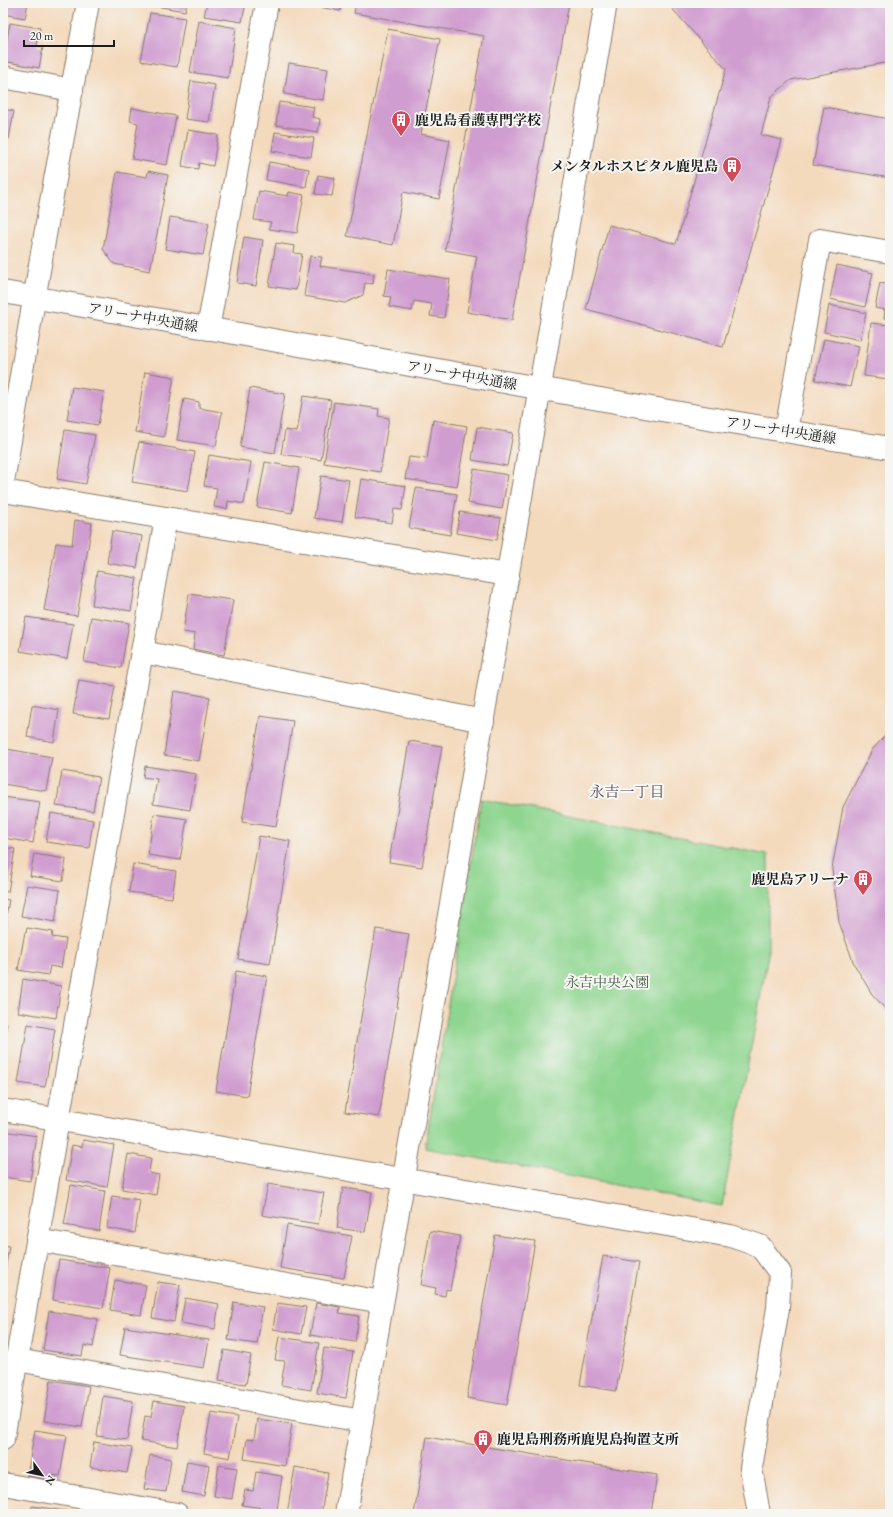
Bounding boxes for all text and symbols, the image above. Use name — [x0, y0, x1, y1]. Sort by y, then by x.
scale bar — [24, 22, 114, 48]
text: 20 m — [30, 28, 54, 44]
building icon: 鹿児島看護専門学校 — [390, 109, 412, 137]
place label: 鹿児島看護専門学校 — [415, 111, 541, 129]
building icon: メンタルホスピタル鹿児島 — [721, 155, 743, 183]
place label: メンタルホスピタル鹿児島 — [551, 157, 718, 175]
street label: アリーナ中央通線 — [87, 298, 199, 336]
street label: アリーナ中央通線 — [406, 356, 518, 394]
street label: アリーナ中央通線 — [725, 412, 837, 448]
district label: 永吉一丁目 — [589, 782, 665, 801]
building icon: 鹿児島アリーナ — [852, 868, 874, 896]
place label: 鹿児島アリーナ — [752, 870, 849, 888]
park label: 永吉中央公園 — [565, 973, 649, 991]
building icon: 鹿児島刑務所鹿児島拘置支所 — [472, 1428, 494, 1456]
place label: 鹿児島刑務所鹿児島拘置支所 — [497, 1430, 679, 1448]
north arrow — [22, 1455, 62, 1495]
text: N — [42, 1473, 59, 1488]

